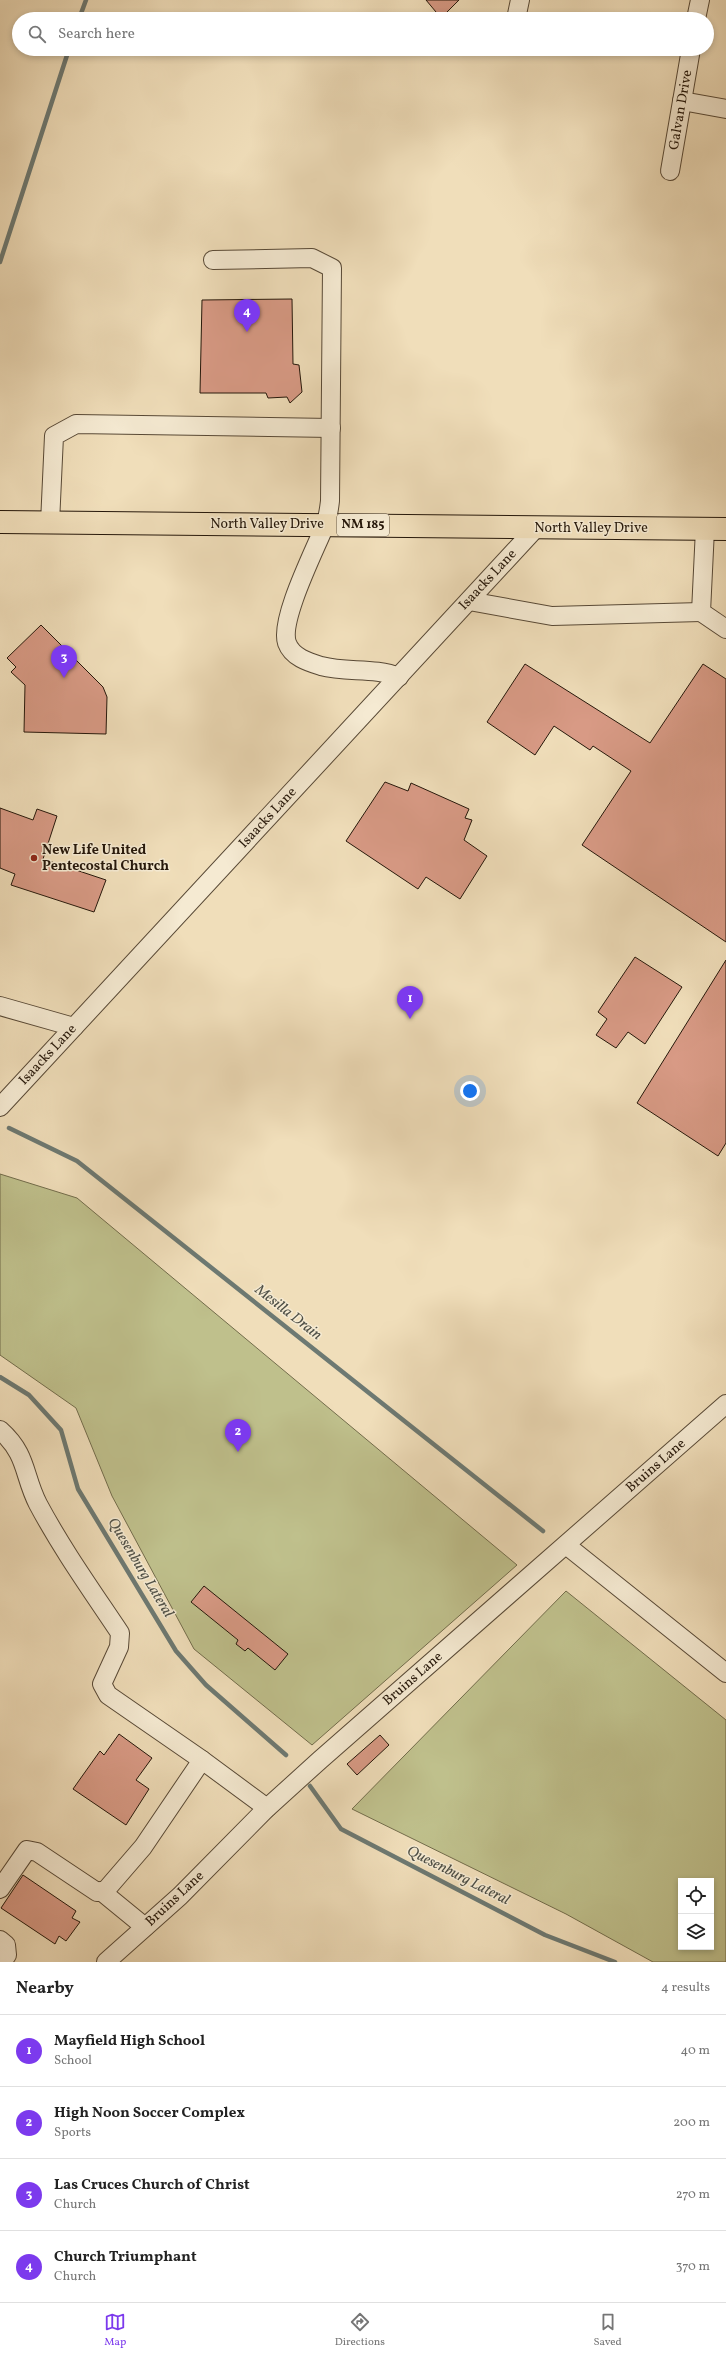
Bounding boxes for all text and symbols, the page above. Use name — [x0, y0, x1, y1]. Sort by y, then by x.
search box — [12, 12, 714, 56]
icon: search — [26, 23, 48, 45]
text: Search here — [58, 24, 135, 45]
street label: Galvan Drive — [665, 68, 697, 152]
pin: 4 — [234, 299, 260, 332]
road number: NM 185 — [337, 514, 389, 536]
street label: North Valley Drive — [210, 515, 324, 534]
street label: North Valley Drive — [534, 519, 648, 538]
street label: Isaacks Lane — [455, 545, 521, 615]
pin: 3 — [51, 645, 77, 678]
street label: Isaacks Lane — [235, 783, 301, 853]
place label: New Life United Pentecostal Church — [42, 841, 169, 876]
marker: New Life United Pentecostal Church — [29, 853, 39, 863]
pin: 1 — [397, 986, 423, 1019]
street label: Isaacks Lane — [15, 1020, 81, 1090]
your location — [460, 1081, 480, 1101]
water label: Mesilla Drain — [249, 1279, 326, 1346]
pin: 2 — [225, 1419, 251, 1452]
street label: Bruins Lane — [622, 1434, 690, 1497]
water label: Quesenburg Lateral — [102, 1514, 178, 1622]
street label: Bruins Lane — [379, 1647, 447, 1710]
water label: Quesenburg Lateral — [403, 1841, 513, 1911]
street label: Bruins Lane — [142, 1867, 209, 1931]
map controls — [678, 1878, 714, 1950]
button: locate — [678, 1878, 714, 1914]
button: layers — [678, 1914, 714, 1950]
text: Nearby — [16, 1977, 74, 2000]
text: 4 results — [661, 1979, 710, 1997]
text: Mayfield High School — [54, 2031, 205, 2052]
text: 1 — [26, 2042, 32, 2060]
text: 40 m — [681, 2042, 710, 2060]
text: School — [54, 2052, 92, 2070]
text: High Noon Soccer Complex — [54, 2103, 245, 2124]
text: 2 — [26, 2114, 32, 2132]
text: 200 m — [673, 2114, 710, 2132]
text: Sports — [54, 2124, 91, 2142]
text: Las Cruces Church of Christ — [54, 2175, 250, 2196]
text: 3 — [26, 2186, 32, 2204]
text: 270 m — [676, 2186, 710, 2204]
text: Church — [54, 2196, 96, 2214]
text: Church Triumphant — [54, 2247, 197, 2268]
text: 4 — [25, 2258, 33, 2276]
text: 370 m — [676, 2258, 710, 2276]
text: Church — [54, 2268, 96, 2286]
tab: Map — [104, 2311, 126, 2350]
tab: Directions — [335, 2311, 385, 2350]
tab: Saved — [593, 2311, 622, 2350]

